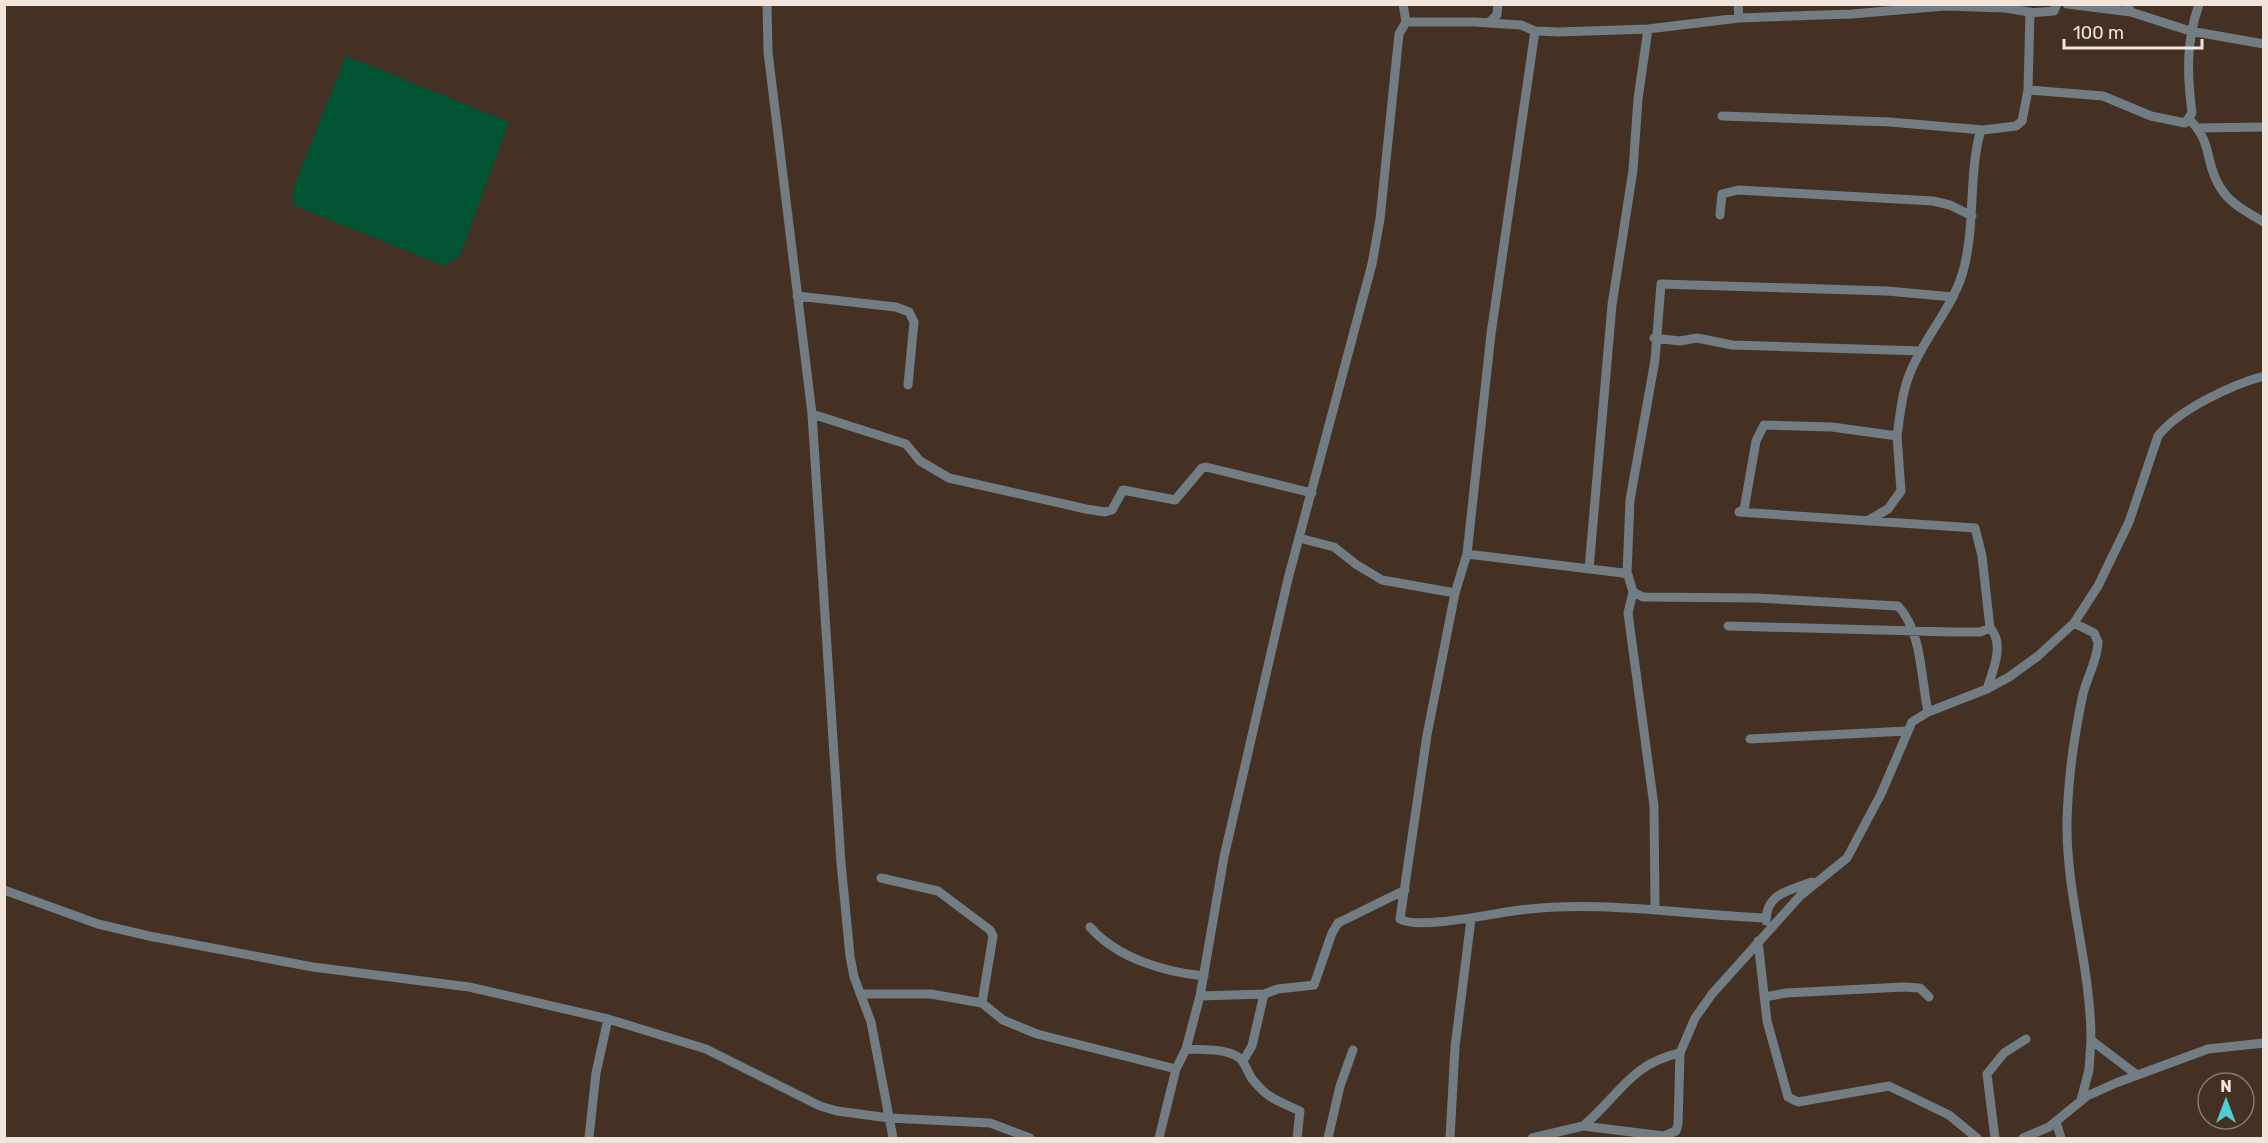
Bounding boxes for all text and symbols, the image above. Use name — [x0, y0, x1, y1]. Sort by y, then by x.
scale bar — [2064, 12, 2202, 50]
text: 100 m — [2073, 22, 2124, 44]
north arrow — [2196, 1071, 2256, 1131]
text: N — [2220, 1077, 2232, 1096]

